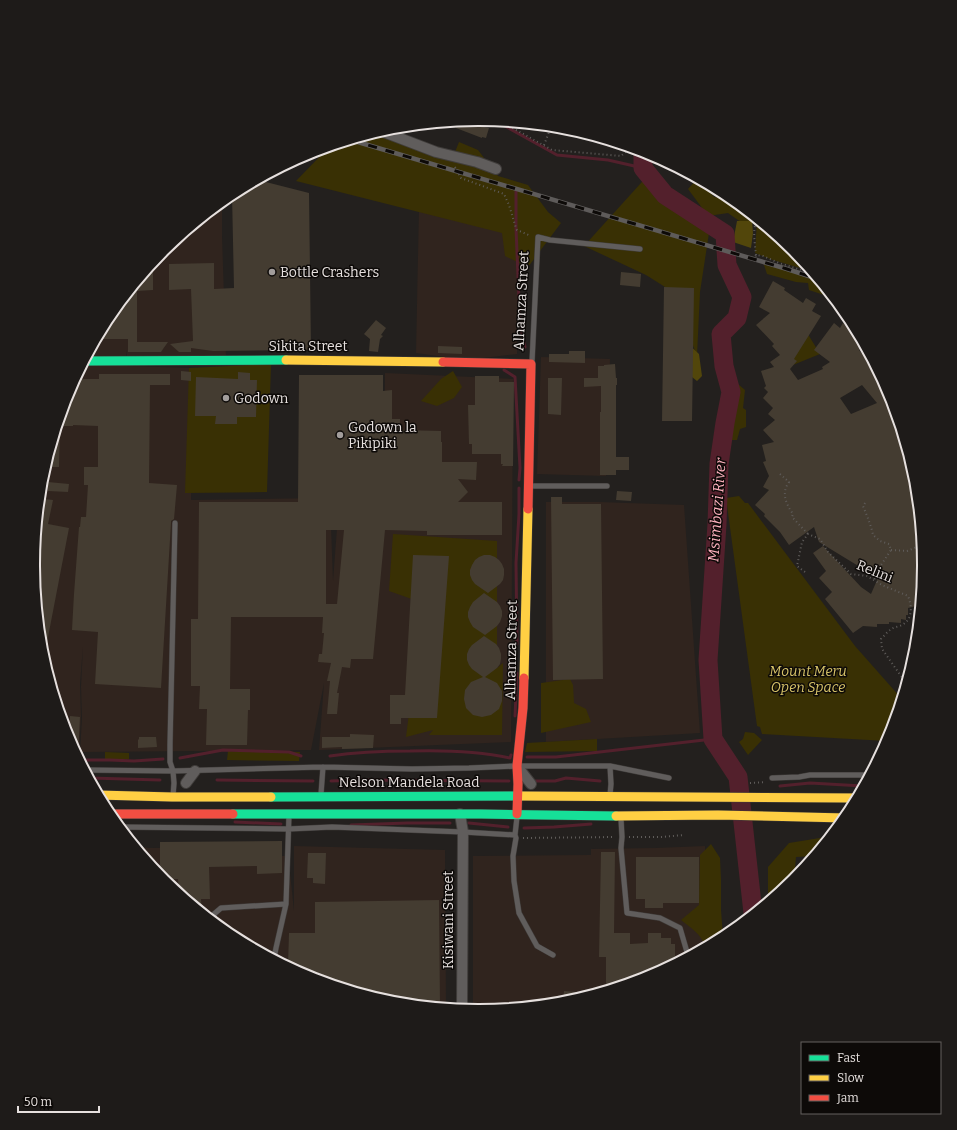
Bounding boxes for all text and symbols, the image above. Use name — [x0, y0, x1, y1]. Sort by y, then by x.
street label: Alhamza Street — [510, 251, 533, 352]
place label: Bottle Crashers — [280, 264, 379, 281]
marker: Bottle Crashers — [267, 267, 277, 277]
street label: Sikita Street — [269, 338, 347, 355]
place label: Godown — [234, 390, 289, 407]
marker: Godown — [221, 393, 231, 403]
place label: Godown la Pikipiki — [348, 419, 417, 452]
marker: Godown la Pikipiki — [335, 430, 345, 440]
water label: Msimbazi River — [704, 457, 730, 562]
street label: Relini — [854, 557, 896, 586]
street label: Alhamza Street — [502, 600, 521, 700]
park label: Mount Meru Open Space — [769, 663, 847, 696]
street label: Nelson Mandela Road — [339, 774, 479, 791]
street label: Kisiwani Street — [440, 871, 457, 969]
legend — [801, 1042, 941, 1114]
text: Fast — [837, 1051, 861, 1065]
text: Slow — [837, 1071, 864, 1085]
scale bar — [18, 1088, 99, 1114]
text: Jam — [836, 1091, 859, 1105]
text: 50 m — [24, 1095, 53, 1109]

